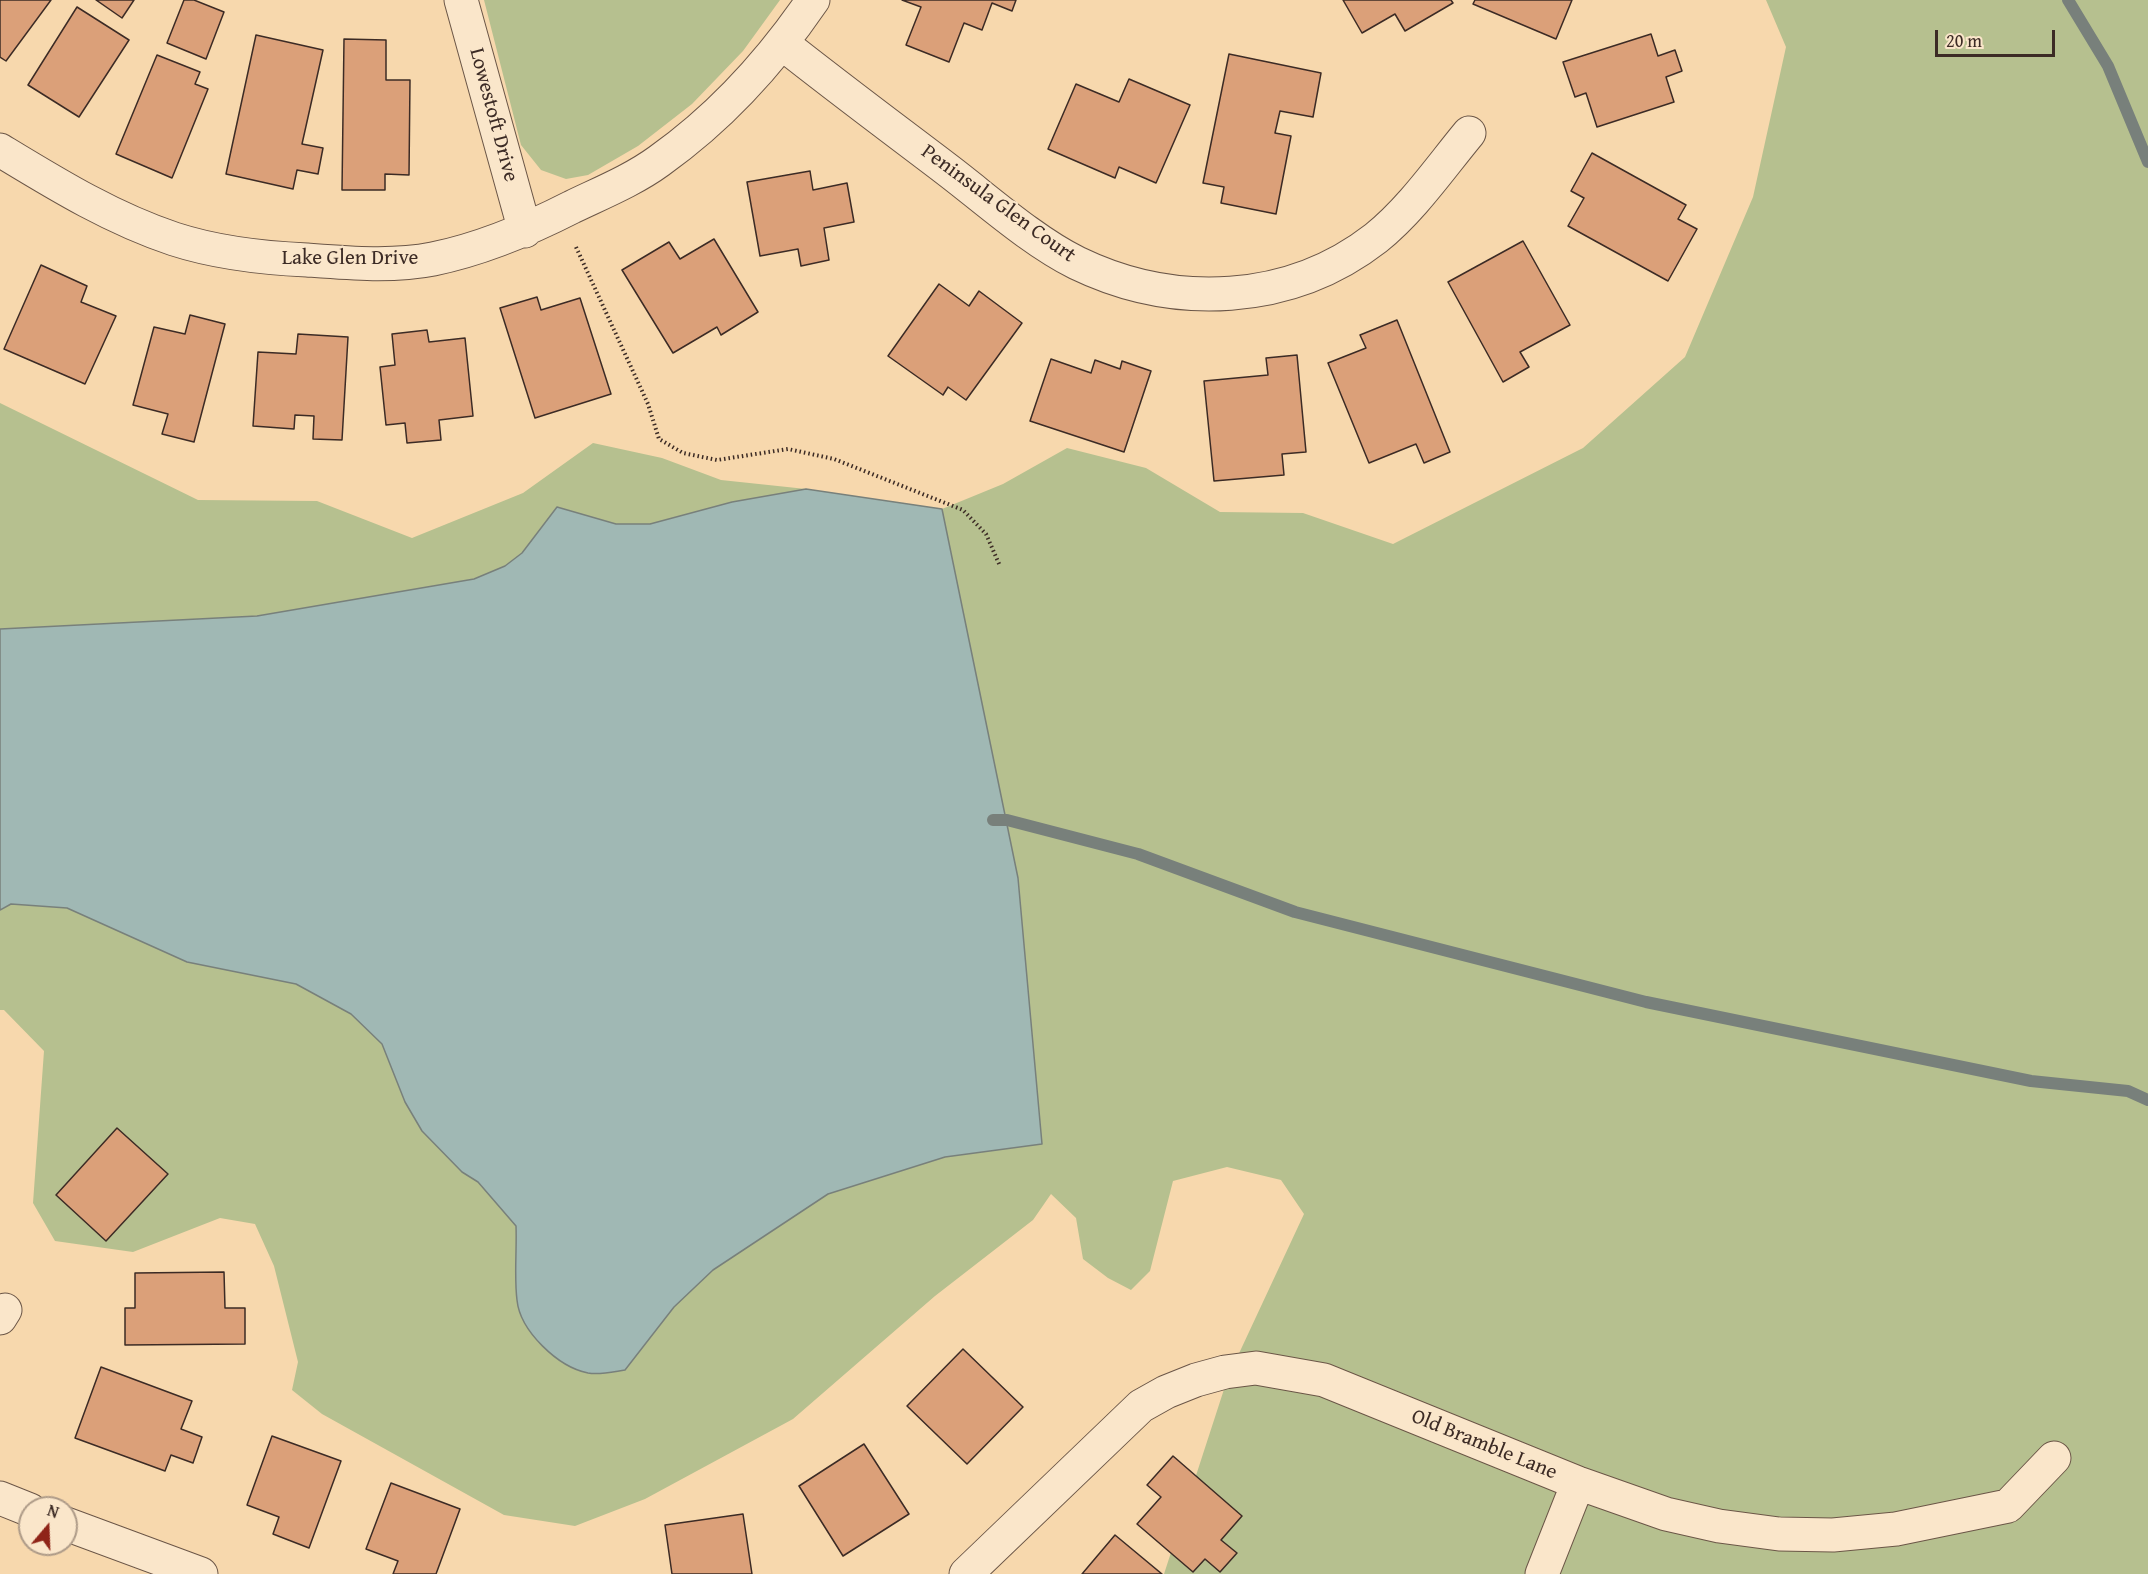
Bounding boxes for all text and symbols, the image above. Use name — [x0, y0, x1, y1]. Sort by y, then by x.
scale bar — [1938, 18, 2058, 56]
text: 20 m — [1946, 27, 1982, 54]
street label: Lowestoft Drive — [463, 45, 523, 185]
street label: Peninsula Glen Court — [916, 139, 1080, 269]
street label: Lake Glen Drive — [282, 246, 418, 272]
street label: Old Bramble Lane — [1407, 1404, 1561, 1486]
north arrow — [18, 1496, 78, 1556]
text: N — [44, 1498, 62, 1524]

